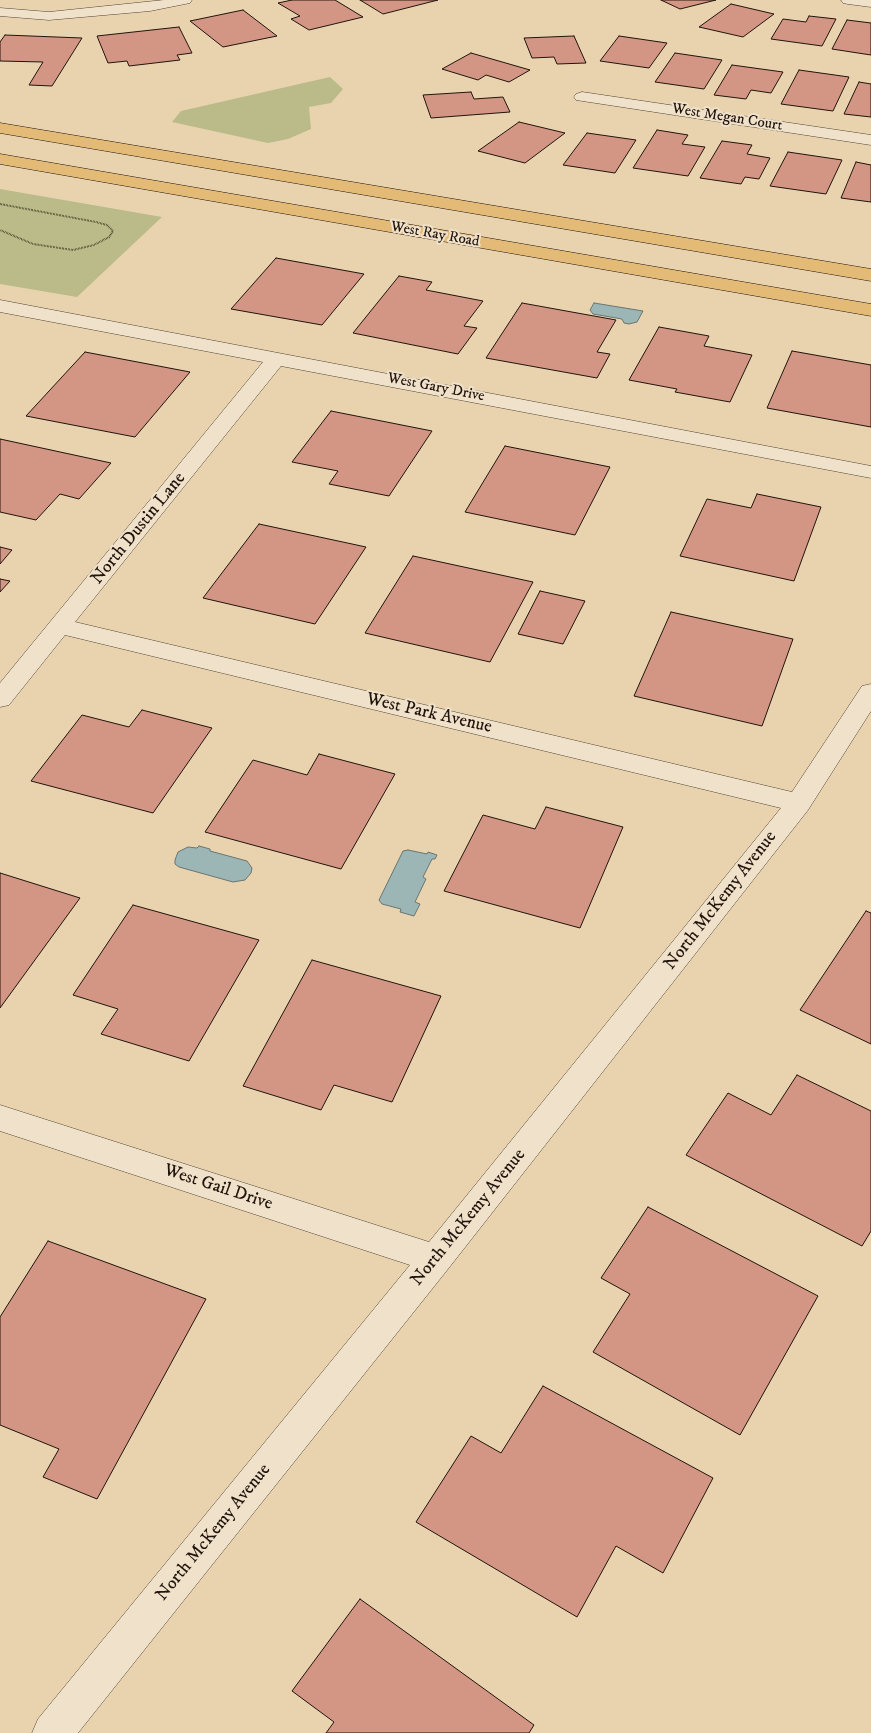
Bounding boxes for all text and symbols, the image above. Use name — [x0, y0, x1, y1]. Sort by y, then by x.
street label: West Megan Court — [670, 100, 784, 136]
street label: West Ray Road — [389, 218, 481, 252]
street label: West Gary Drive — [386, 370, 486, 406]
street label: North Dustin Lane — [87, 469, 191, 589]
street label: West Park Avenue — [364, 689, 494, 739]
street label: North McKemy Avenue — [660, 827, 782, 975]
street label: North McKemy Avenue — [407, 1145, 531, 1291]
street label: West Gail Drive — [161, 1160, 275, 1216]
street label: North McKemy Avenue — [152, 1460, 276, 1606]

